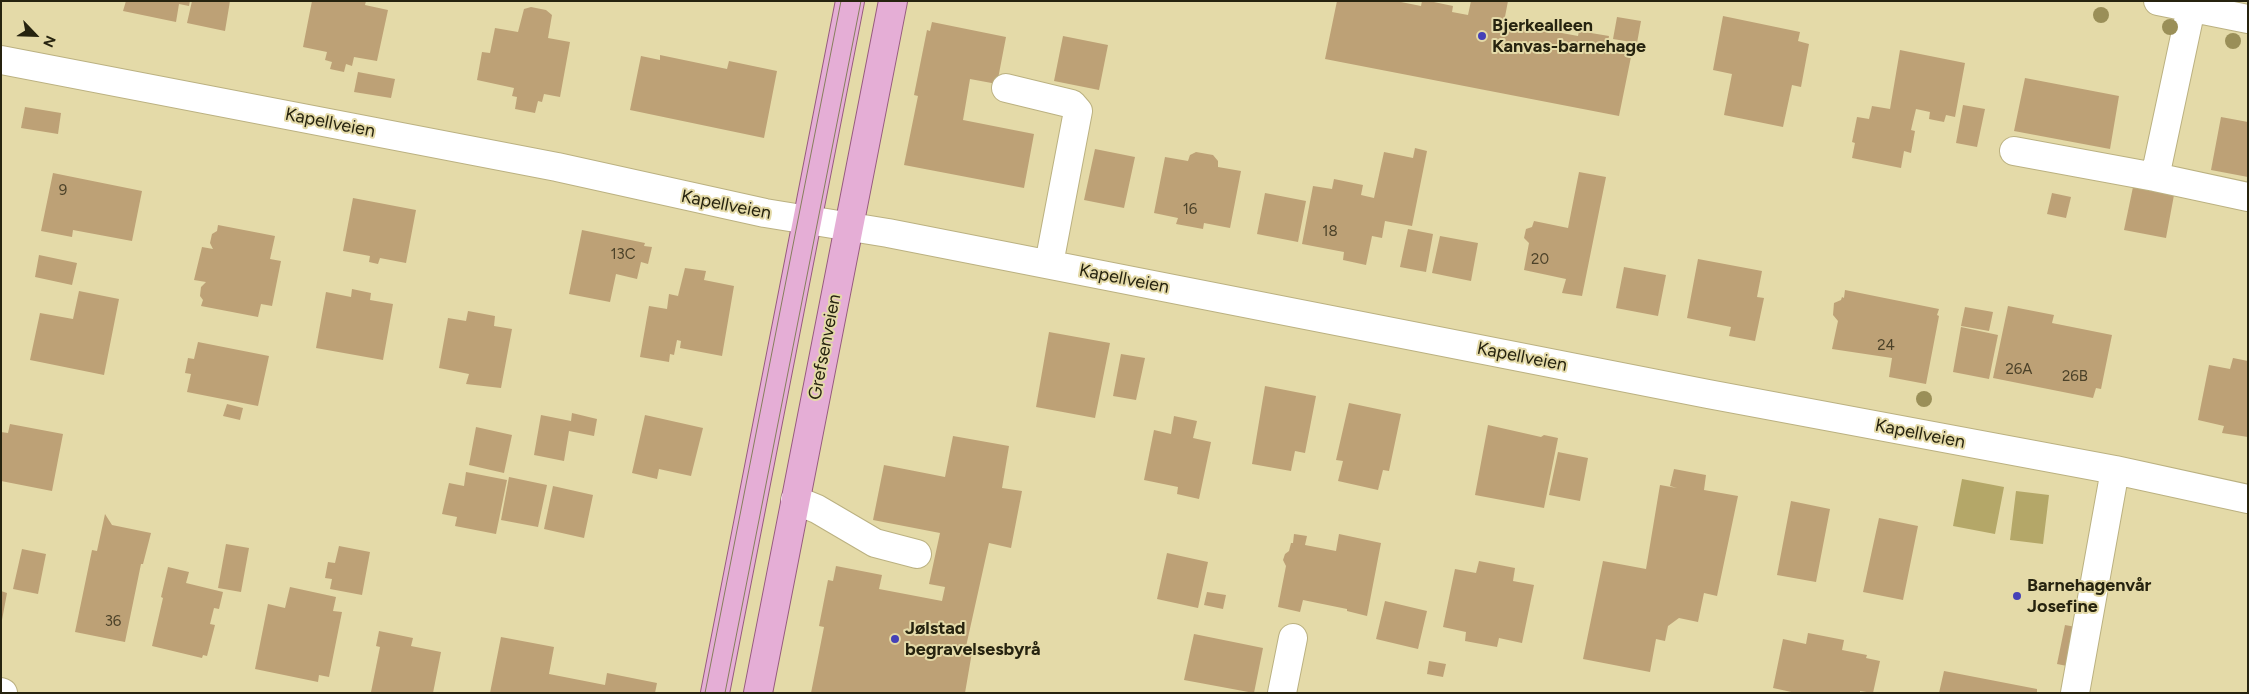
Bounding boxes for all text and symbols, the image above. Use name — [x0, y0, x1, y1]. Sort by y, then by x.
north arrow — [10, 10, 60, 60]
place label: Bjerkealleen Kanvas-barnehage — [1492, 15, 1646, 58]
marker: Bjerkealleen Kanvas-barnehage — [1476, 30, 1488, 42]
text: N — [39, 33, 59, 50]
street label: Kapellveien — [283, 104, 377, 142]
house number: 9 — [59, 182, 67, 200]
street label: Kapellveien — [679, 186, 773, 224]
house number: 16 — [1183, 201, 1197, 219]
house number: 18 — [1322, 223, 1338, 241]
house number: 13C — [610, 246, 636, 264]
house number: 20 — [1531, 251, 1549, 269]
street label: Kapellveien — [1077, 260, 1171, 298]
street label: Grefsenveien — [804, 292, 846, 402]
house number: 24 — [1877, 337, 1895, 355]
street label: Kapellveien — [1475, 338, 1569, 376]
house number: 26A — [2005, 361, 2033, 379]
house number: 26B — [2062, 368, 2088, 386]
street label: Kapellveien — [1873, 415, 1967, 453]
place label: Barnehagenvår Josefine — [2027, 575, 2151, 618]
marker: Barnehagenvår Josefine — [2011, 590, 2023, 602]
house number: 36 — [105, 613, 121, 631]
place label: Jølstad begravelsesbyrå — [905, 618, 1041, 660]
marker: Jølstad begravelsesbyrå — [889, 633, 901, 645]

